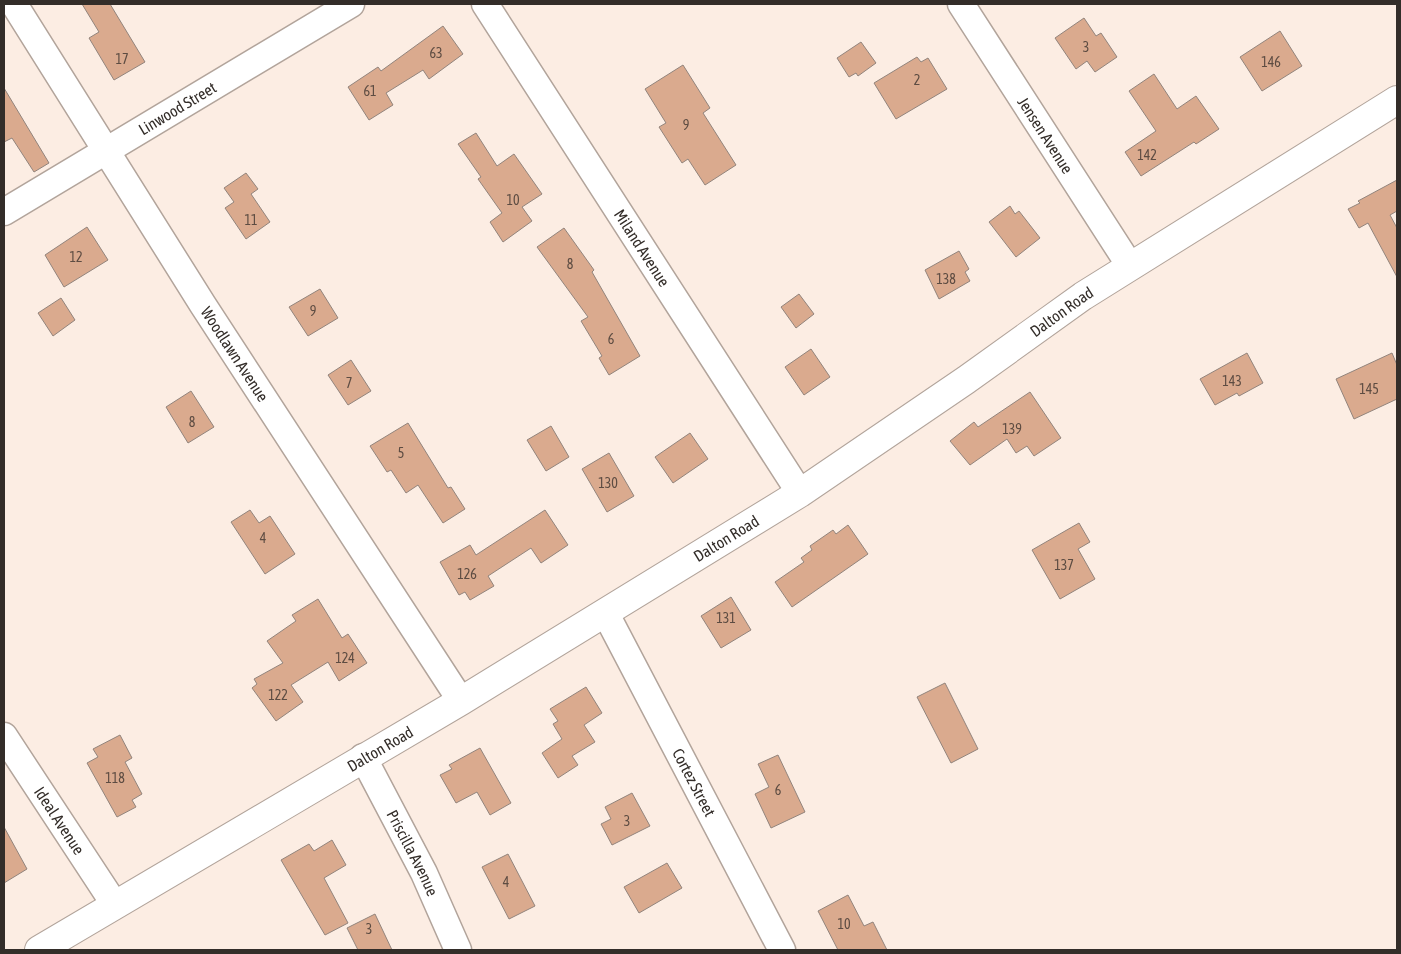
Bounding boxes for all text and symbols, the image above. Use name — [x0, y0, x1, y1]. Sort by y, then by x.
house number: 3 — [1083, 39, 1089, 55]
house number: 63 — [429, 45, 443, 61]
house number: 17 — [115, 51, 129, 67]
house number: 146 — [1261, 54, 1281, 70]
house number: 2 — [914, 72, 920, 88]
street label: Linwood Street — [135, 78, 220, 138]
house number: 61 — [363, 83, 377, 99]
street label: Jensen Avenue — [1014, 94, 1077, 177]
house number: 9 — [683, 117, 689, 133]
house number: 142 — [1137, 147, 1157, 163]
house number: 10 — [506, 192, 520, 208]
street label: Miland Avenue — [611, 206, 673, 290]
house number: 11 — [244, 212, 258, 228]
house number: 12 — [69, 249, 83, 265]
house number: 8 — [567, 256, 574, 272]
house number: 138 — [936, 271, 956, 287]
street label: Dalton Road — [1026, 283, 1096, 340]
street label: Woodlawn Avenue — [198, 303, 272, 405]
house number: 9 — [310, 303, 316, 319]
house number: 6 — [608, 331, 615, 347]
house number: 143 — [1222, 373, 1242, 389]
house number: 7 — [346, 375, 352, 391]
house number: 145 — [1359, 381, 1379, 397]
house number: 8 — [189, 414, 196, 430]
house number: 139 — [1002, 421, 1022, 437]
house number: 5 — [398, 445, 404, 461]
house number: 130 — [598, 475, 618, 491]
street label: Dalton Road — [690, 512, 762, 565]
house number: 4 — [260, 530, 267, 546]
house number: 137 — [1054, 557, 1074, 573]
house number: 126 — [457, 566, 477, 582]
house number: 131 — [716, 610, 736, 626]
house number: 124 — [335, 650, 355, 666]
house number: 122 — [268, 687, 288, 703]
street label: Dalton Road — [344, 722, 416, 775]
street label: Cortez Street — [669, 745, 720, 820]
house number: 118 — [105, 770, 125, 786]
house number: 6 — [775, 782, 782, 798]
street label: Ideal Avenue — [31, 783, 88, 858]
street label: Priscilla Avenue — [383, 807, 442, 899]
house number: 3 — [624, 813, 630, 829]
house number: 4 — [503, 874, 510, 890]
house number: 10 — [837, 916, 851, 932]
house number: 3 — [366, 921, 372, 937]

